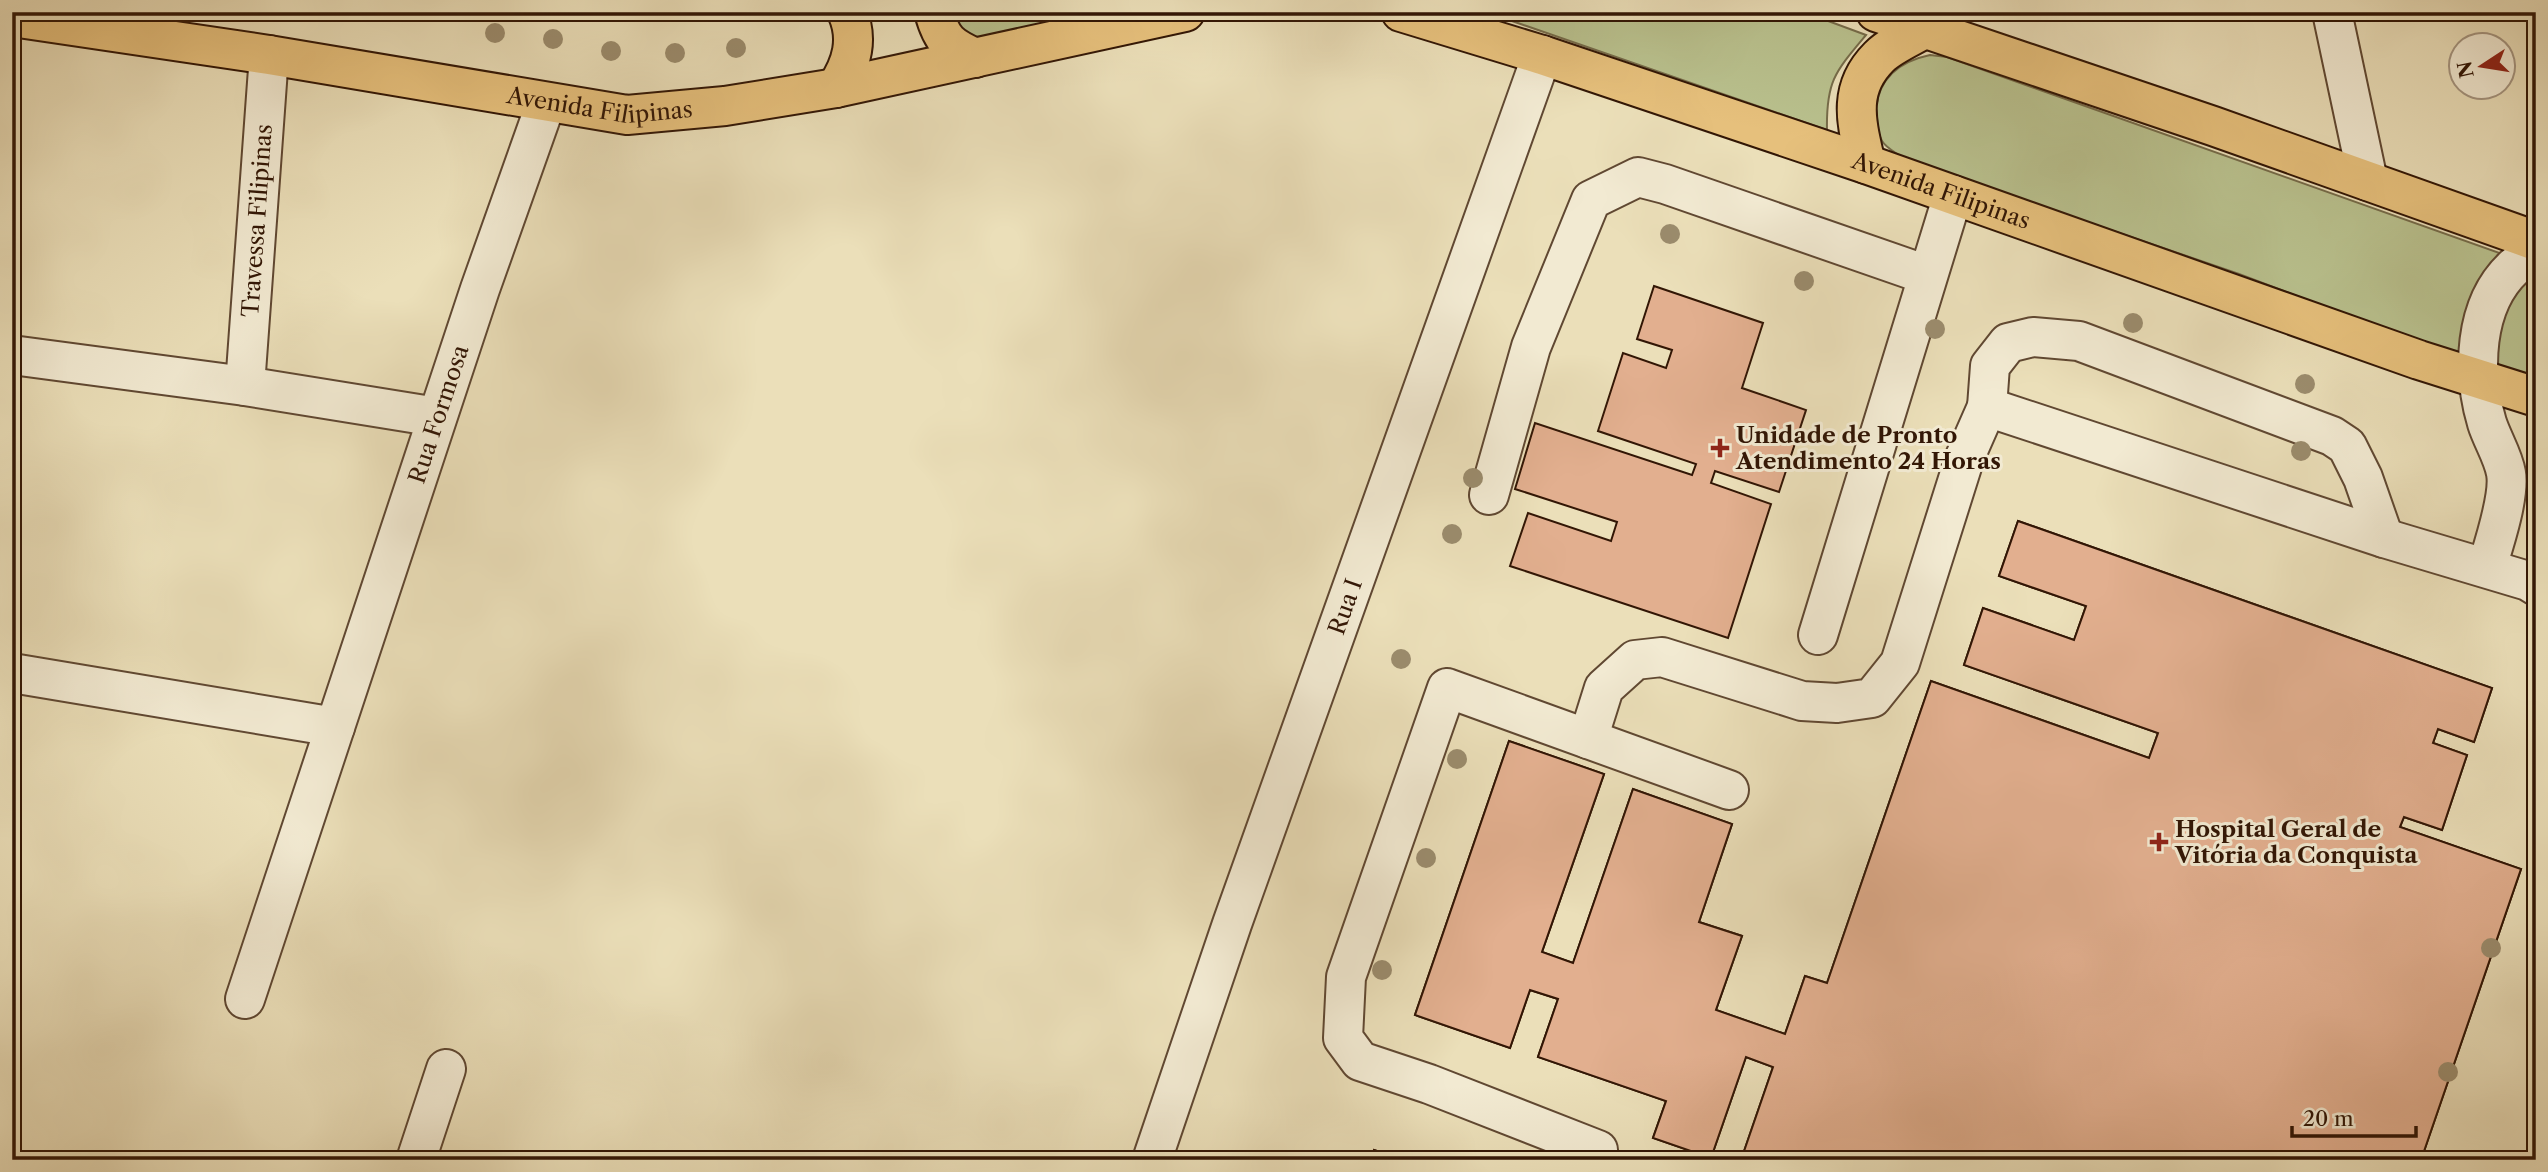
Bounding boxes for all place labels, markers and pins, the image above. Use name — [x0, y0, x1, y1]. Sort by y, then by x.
place label: Unidade de Pronto Atendimento 24 Horas — [1735, 421, 2001, 475]
marker: Unidade de Pronto Atendimento 24 Horas — [1710, 438, 1730, 458]
place label: Hospital Geral de Vitória da Conquista — [2174, 815, 2418, 869]
marker: Hospital Geral de Vitória da Conquista — [2149, 832, 2169, 852]

